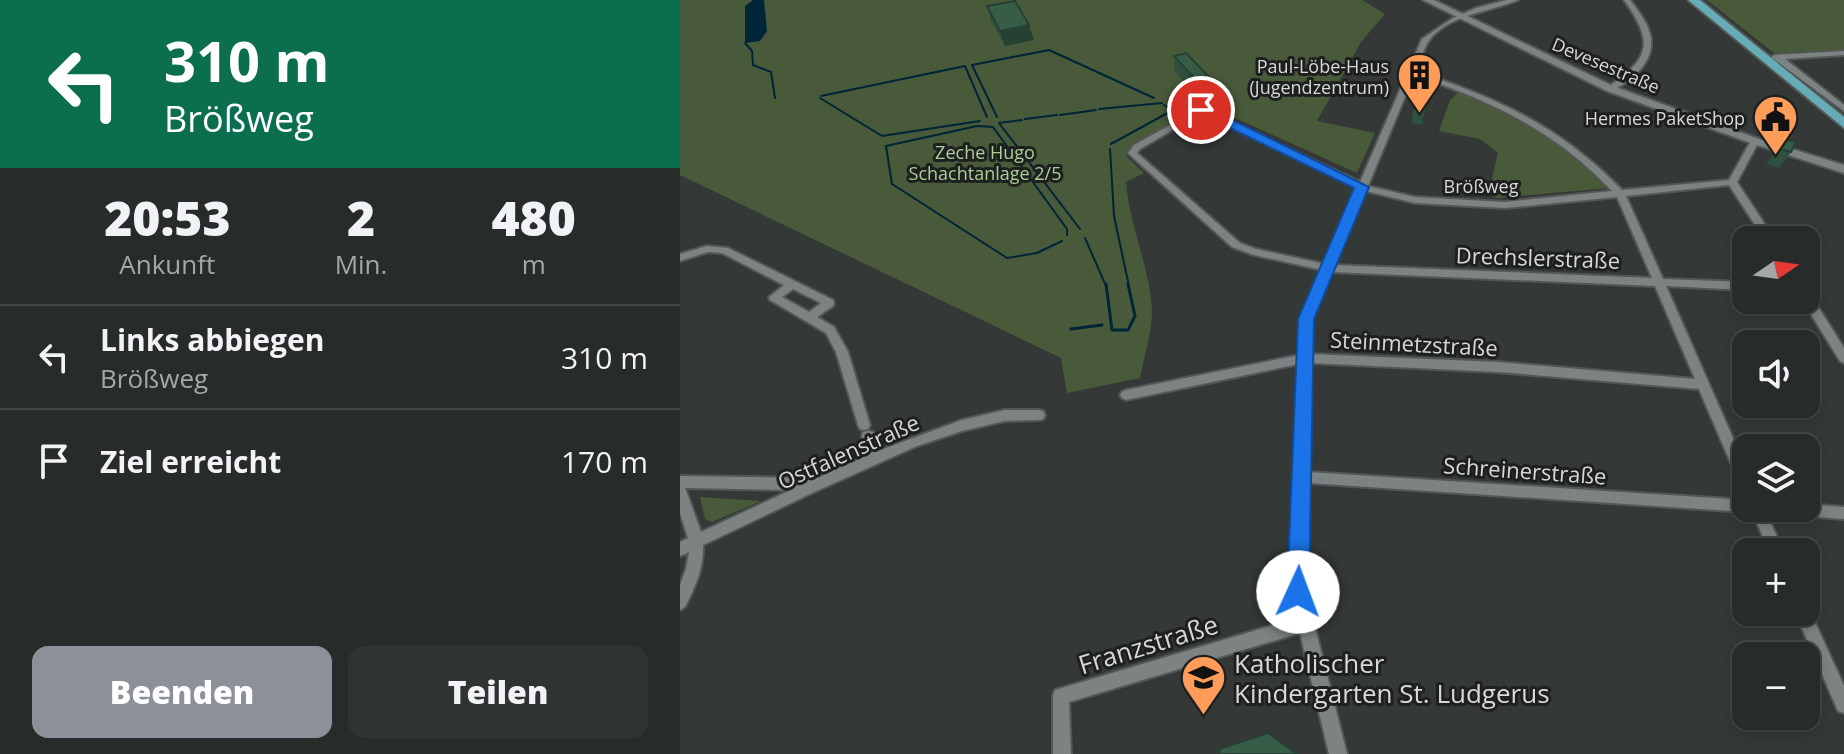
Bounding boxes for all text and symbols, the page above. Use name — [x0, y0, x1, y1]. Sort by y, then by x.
text: 310 m — [164, 22, 330, 98]
icon: left — [32, 32, 136, 136]
street label: Devesestraße — [1549, 32, 1663, 98]
building icon: Paul-Löbe-Haus (Jugendzentrum) — [1396, 52, 1444, 115]
place label: Paul-Löbe-Haus (Jugendzentrum) — [1250, 54, 1389, 99]
pin — [1167, 76, 1235, 144]
icon: arrive — [1179, 88, 1223, 132]
text: Brößweg — [164, 94, 314, 143]
public building icon: Hermes PaketShop — [1752, 94, 1800, 157]
place label: Hermes PaketShop — [1585, 106, 1745, 130]
park label: Zeche Hugo Schachtanlage 2/5 — [909, 140, 1061, 185]
street label: Brößweg — [1444, 174, 1519, 198]
text: 20:53 — [104, 185, 231, 250]
text: 2 — [347, 185, 375, 250]
text: 480 — [491, 185, 576, 250]
north arrow — [1732, 226, 1820, 314]
map controls — [1732, 226, 1820, 730]
street label: Drechslerstraße — [1455, 239, 1621, 275]
text: Ankunft — [119, 246, 215, 282]
text: Min. — [335, 246, 387, 282]
text: m — [522, 246, 546, 282]
text: Links abbiegen — [100, 319, 325, 360]
street label: Steinmetzstraße — [1329, 324, 1499, 362]
button: sound — [1732, 330, 1820, 418]
icon: left — [32, 335, 76, 379]
text: 310 m — [561, 337, 648, 378]
text: Brößweg — [100, 360, 208, 396]
street label: Ostfalenstraße — [772, 406, 924, 496]
button: layers — [1732, 434, 1820, 522]
icon: arrive — [32, 439, 76, 483]
text: Ziel erreicht — [100, 441, 281, 482]
text: 170 m — [561, 441, 648, 482]
street label: Schreinerstraße — [1442, 449, 1608, 491]
button: + — [1732, 538, 1820, 626]
position arrow — [1256, 550, 1340, 634]
street label: Franzstraße — [1074, 606, 1222, 682]
button: − — [1732, 642, 1820, 730]
place label: Katholischer Kindergarten St. Ludgerus — [1234, 645, 1550, 711]
button: Beenden — [32, 646, 332, 738]
button: Teilen — [348, 646, 648, 738]
school or university icon: Katholischer Kindergarten St. Ludgerus — [1179, 654, 1227, 717]

